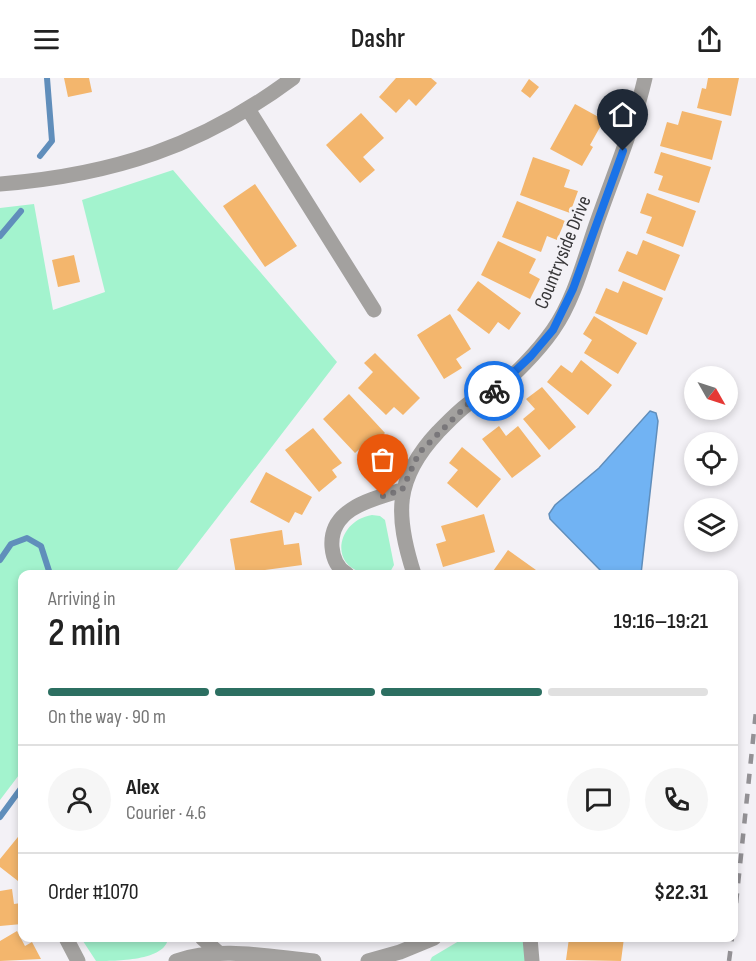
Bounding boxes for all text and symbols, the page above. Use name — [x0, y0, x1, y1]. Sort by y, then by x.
icon: menu — [30, 23, 63, 56]
text: Dashr — [351, 23, 405, 55]
icon: share — [693, 23, 726, 56]
pin — [597, 89, 648, 151]
icon: home — [606, 98, 639, 131]
street label: Countryside Drive — [529, 192, 597, 312]
courier — [464, 361, 524, 421]
north arrow — [684, 366, 738, 420]
map controls — [684, 366, 738, 552]
icon: bike — [478, 375, 511, 408]
button: locate — [684, 432, 738, 486]
pin — [357, 434, 408, 496]
icon: bag — [366, 443, 399, 476]
button: layers — [684, 498, 738, 552]
text: Arriving in — [48, 587, 116, 611]
text: 19:16–19:21 — [614, 608, 708, 635]
text: 2 min — [48, 610, 121, 657]
text: On the way · 90 m — [48, 705, 166, 729]
button: person — [48, 768, 111, 831]
button: chat — [567, 768, 630, 831]
button: phone — [645, 768, 708, 831]
text: Alex — [126, 774, 159, 801]
text: Courier · 4.6 — [126, 801, 206, 825]
text: Order #1070 — [48, 879, 139, 906]
text: $22.31 — [654, 879, 708, 906]

